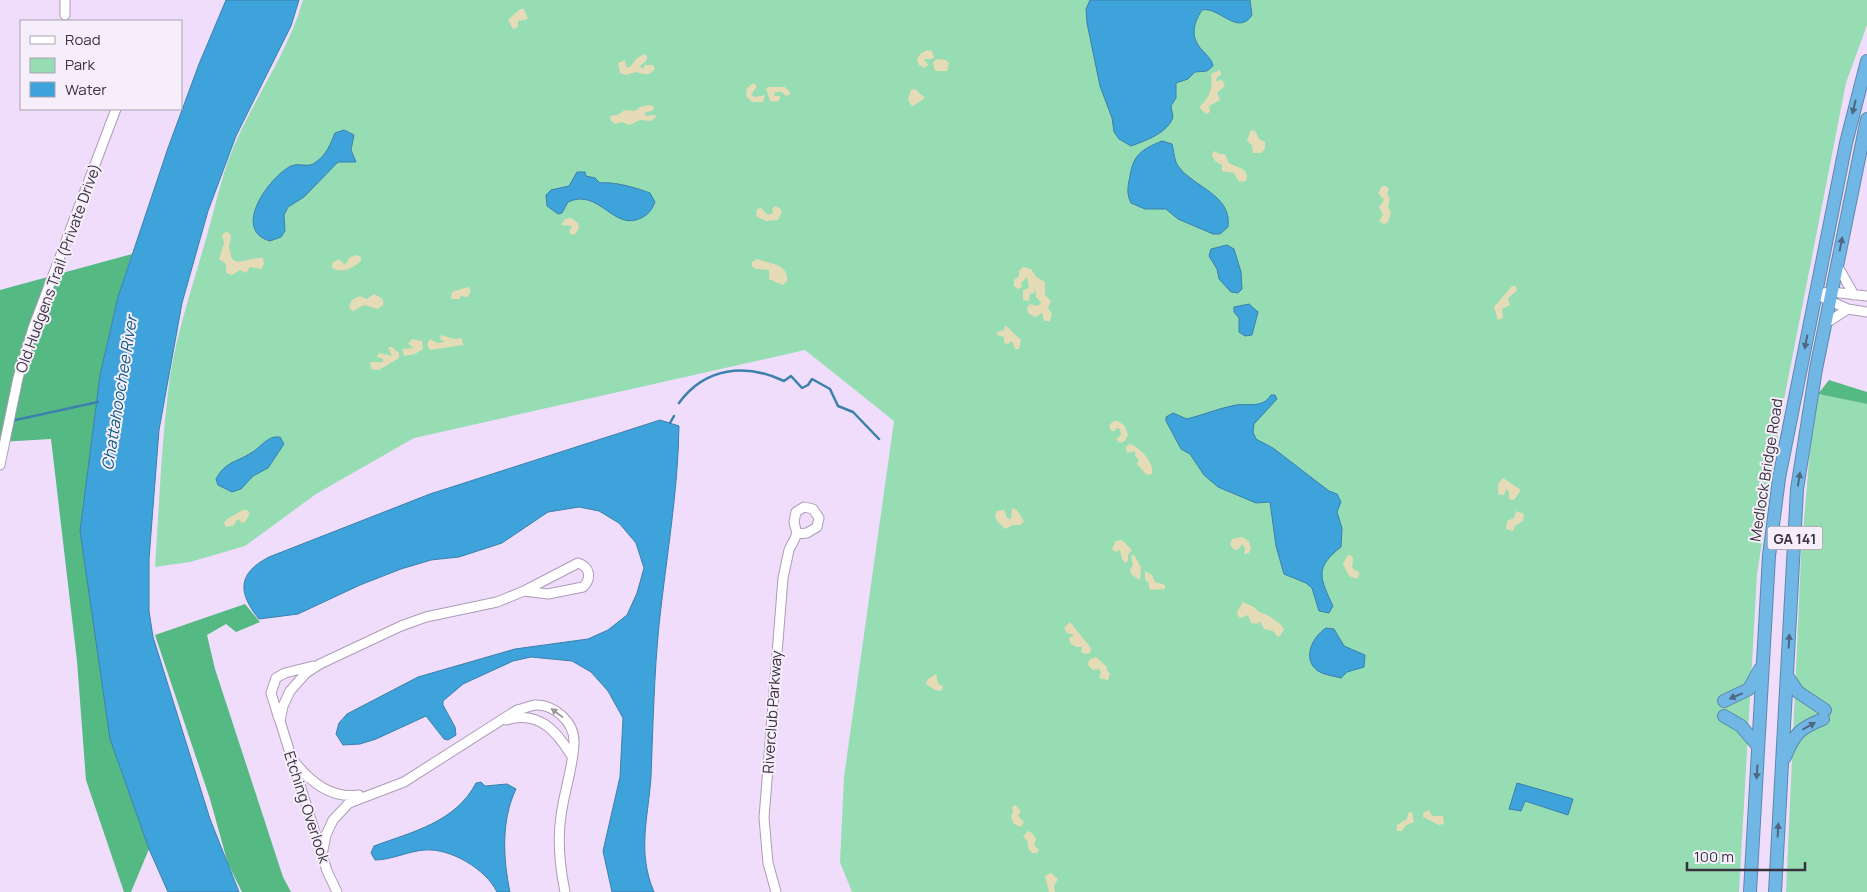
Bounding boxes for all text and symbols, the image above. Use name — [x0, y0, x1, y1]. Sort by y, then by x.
legend — [20, 20, 182, 110]
text: Road — [65, 29, 101, 50]
text: Park — [65, 54, 95, 75]
text: Water — [65, 79, 107, 100]
one-way arrow — [1850, 100, 1858, 115]
street label: Old Hudgens Trail (Private Drive) — [10, 160, 106, 376]
one-way arrow — [1838, 236, 1846, 252]
water label: Chattahoochee River — [96, 312, 142, 472]
one-way arrow — [1801, 335, 1809, 351]
street label: Medlock Bridge Road — [1744, 397, 1788, 543]
one-way arrow — [1795, 471, 1803, 487]
road number: GA 141 — [1768, 526, 1822, 550]
one-way arrow — [1785, 633, 1793, 649]
street label: Riverclub Parkway — [757, 650, 787, 774]
one-way arrow — [1729, 693, 1743, 701]
one-way arrow — [550, 708, 564, 718]
one-way arrow — [1802, 721, 1815, 730]
street label: Etching Overlook — [279, 748, 335, 866]
one-way arrow — [1752, 764, 1760, 780]
one-way arrow — [1775, 822, 1783, 838]
scale bar — [1687, 840, 1804, 872]
text: 100 m — [1694, 846, 1734, 867]

